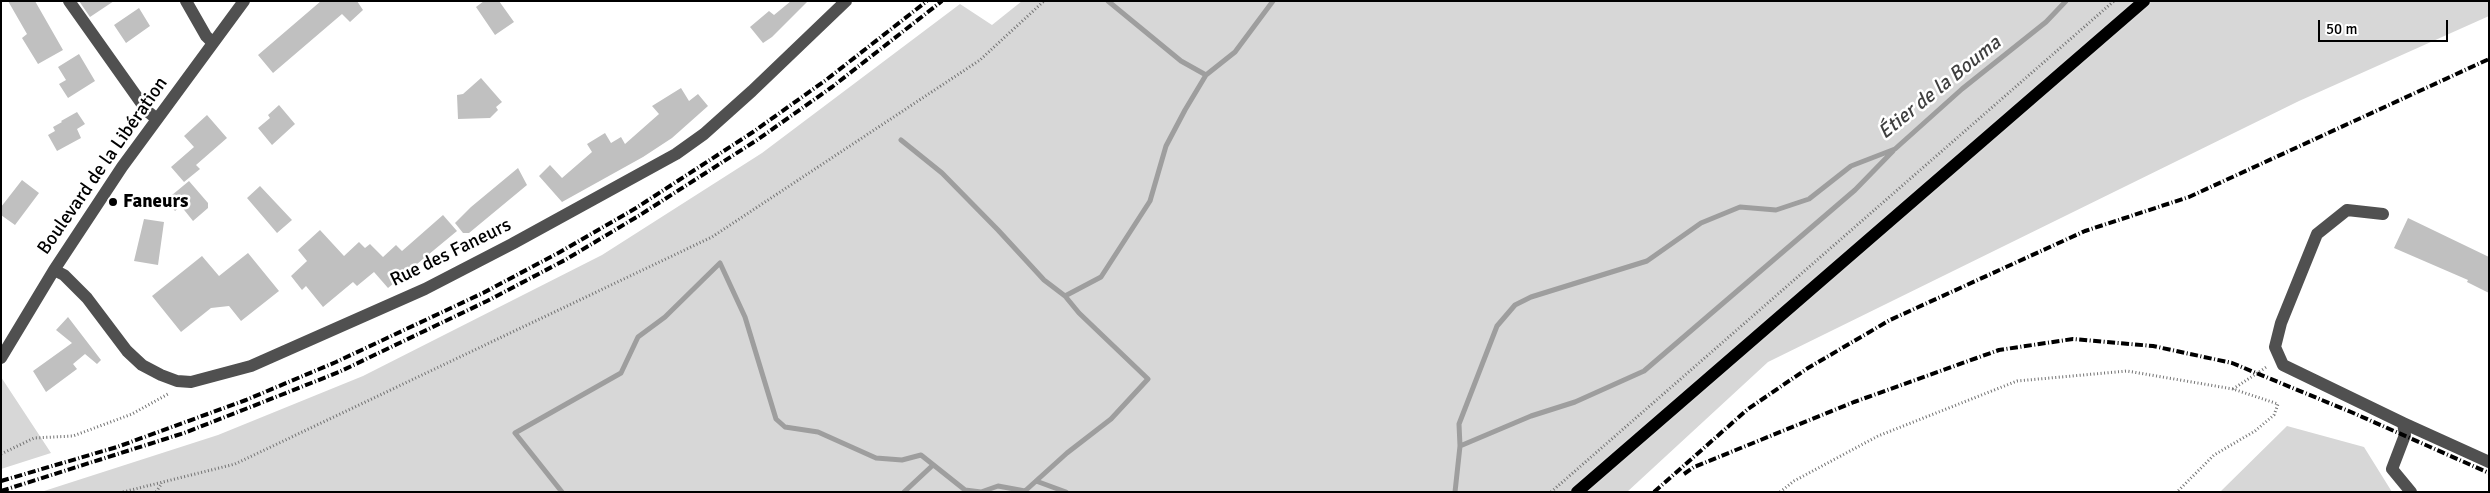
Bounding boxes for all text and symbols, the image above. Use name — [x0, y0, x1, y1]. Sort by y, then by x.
scale bar — [2320, 10, 2450, 42]
text: 50 m — [2326, 20, 2357, 38]
water label: Étier de la Bouma — [1874, 31, 2006, 145]
street label: Boulevard de la Libération — [33, 73, 173, 259]
place label: Faneurs — [123, 191, 188, 213]
marker: Faneurs — [107, 196, 119, 208]
street label: Rue des Faneurs — [387, 214, 515, 292]

